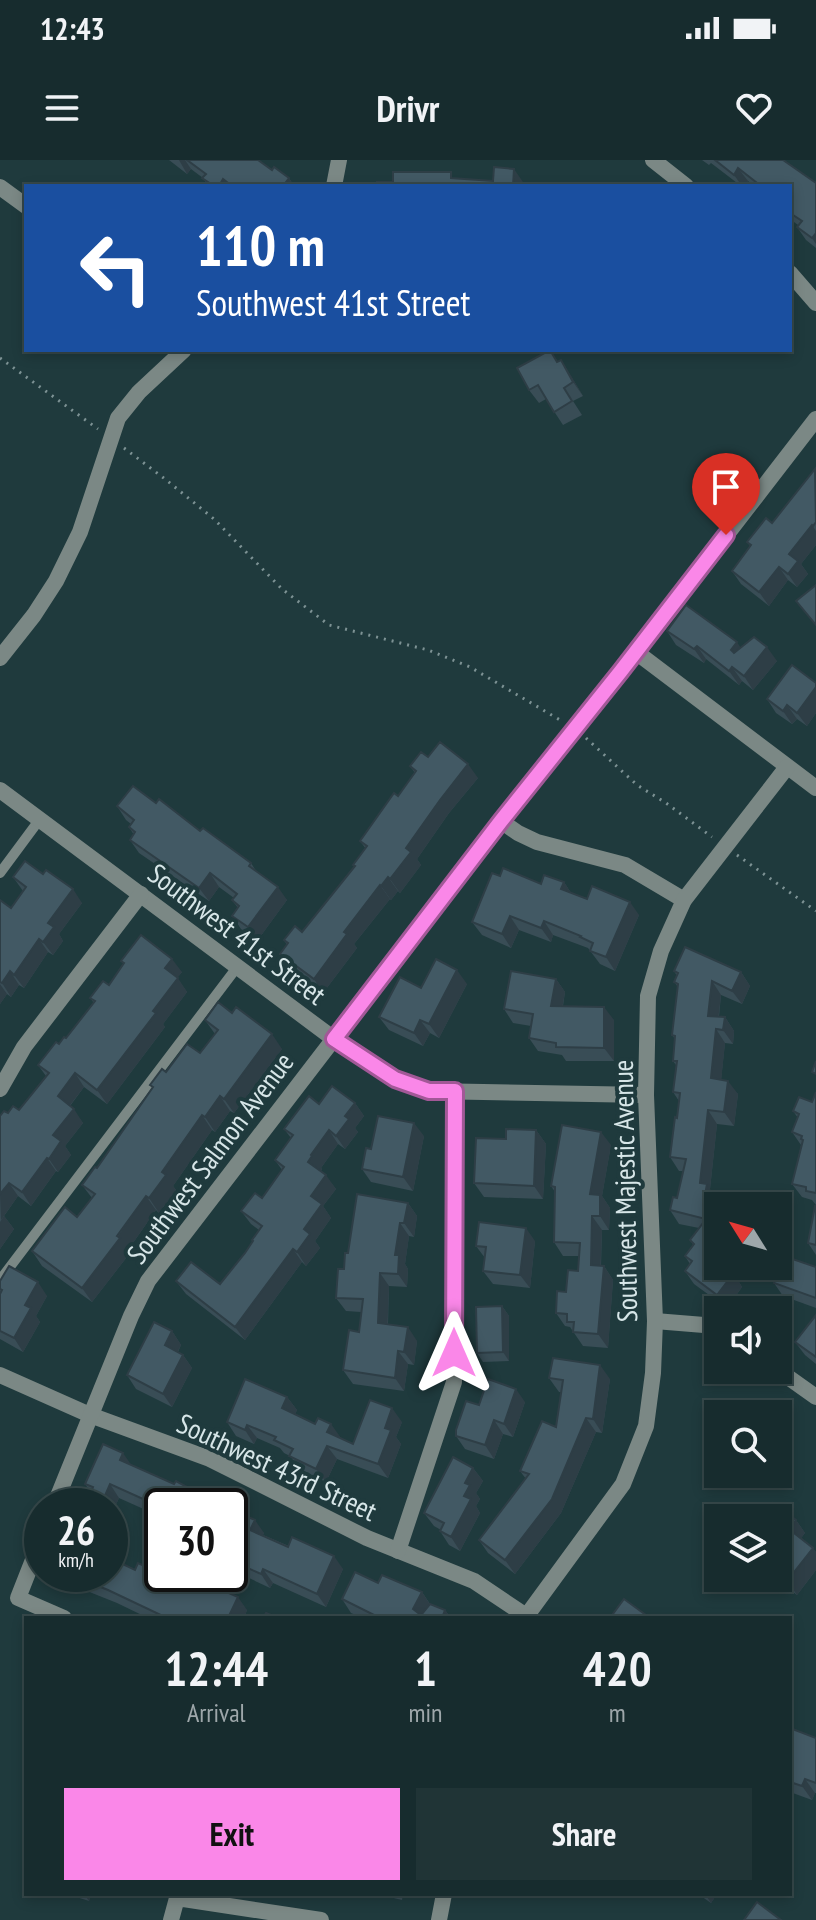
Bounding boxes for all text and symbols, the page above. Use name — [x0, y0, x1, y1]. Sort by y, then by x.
text: 12:43 — [40, 9, 105, 48]
text: Drivr — [377, 85, 439, 132]
icon: menu — [40, 86, 84, 130]
icon: heart — [732, 86, 776, 130]
text: 110 m — [196, 209, 325, 281]
icon: left — [64, 216, 168, 320]
text: Southwest 41st Street — [196, 279, 470, 326]
pin — [692, 453, 760, 535]
icon: arrive — [704, 465, 748, 509]
street label: Southwest 41st Street — [141, 855, 334, 1013]
street label: Southwest Salmon Avenue — [118, 1045, 301, 1271]
street label: Southwest Majestic Avenue — [604, 1059, 645, 1323]
north arrow — [704, 1192, 792, 1280]
map controls — [704, 1192, 792, 1592]
button: sound — [704, 1296, 792, 1384]
position arrow — [412, 1311, 496, 1395]
button: search — [704, 1400, 792, 1488]
street label: Southwest 43rd Street — [171, 1404, 383, 1529]
speed limit sign: 30 — [144, 1488, 248, 1592]
text: 26 — [57, 1504, 95, 1556]
button: layers — [704, 1504, 792, 1592]
text: km/h — [58, 1547, 94, 1573]
text: 12:44 — [164, 1637, 268, 1699]
text: 1 — [414, 1637, 437, 1699]
text: 420 — [583, 1637, 652, 1699]
text: Arrival — [187, 1696, 246, 1729]
text: min — [408, 1696, 442, 1729]
text: m — [609, 1696, 626, 1729]
button: Exit — [64, 1788, 400, 1880]
button: Share — [416, 1788, 752, 1880]

